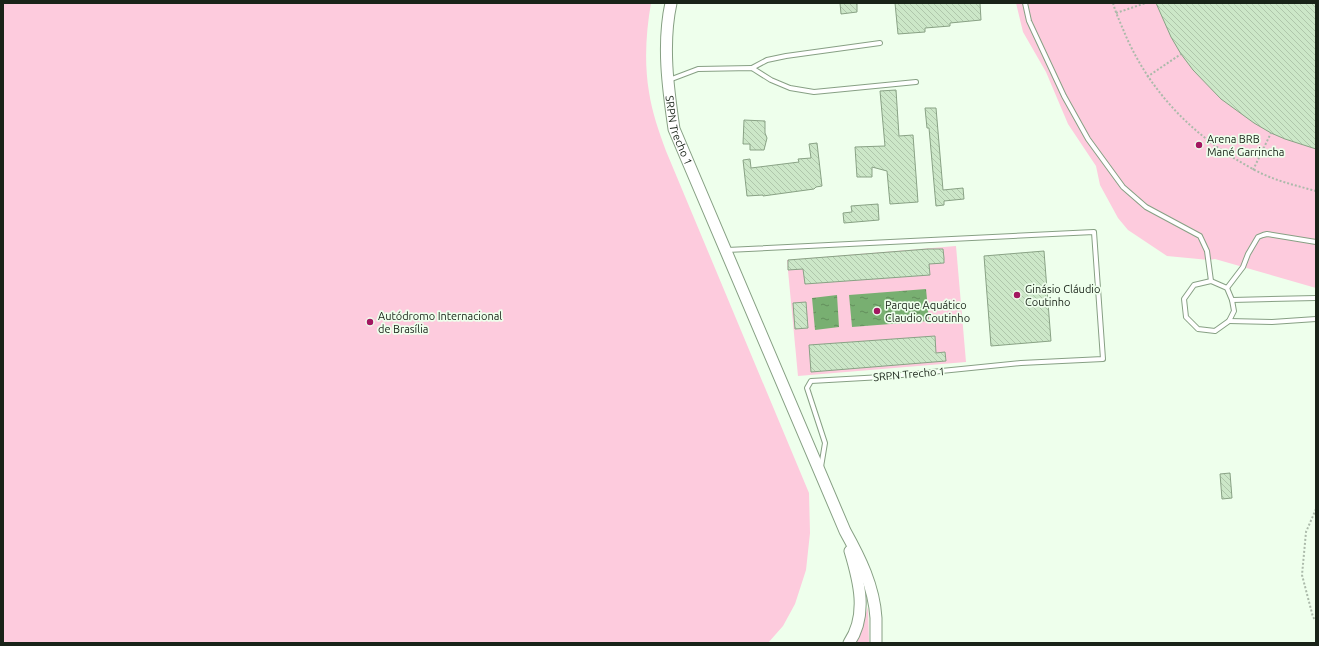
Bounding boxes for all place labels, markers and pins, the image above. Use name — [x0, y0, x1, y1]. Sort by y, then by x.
place label: Arena BRB Mané Garrincha — [1207, 133, 1284, 158]
marker: Arena BRB Mané Garrincha — [1194, 140, 1204, 150]
place label: Ginásio Cláudio Coutinho — [1025, 283, 1100, 308]
marker: Ginásio Cláudio Coutinho — [1012, 290, 1022, 300]
place label: Parque Aquático Claudio Coutinho — [885, 299, 970, 324]
marker: Parque Aquático Claudio Coutinho — [872, 306, 882, 316]
place label: Autódromo Internacional de Brasília — [378, 310, 502, 335]
marker: Autódromo Internacional de Brasília — [365, 317, 375, 327]

